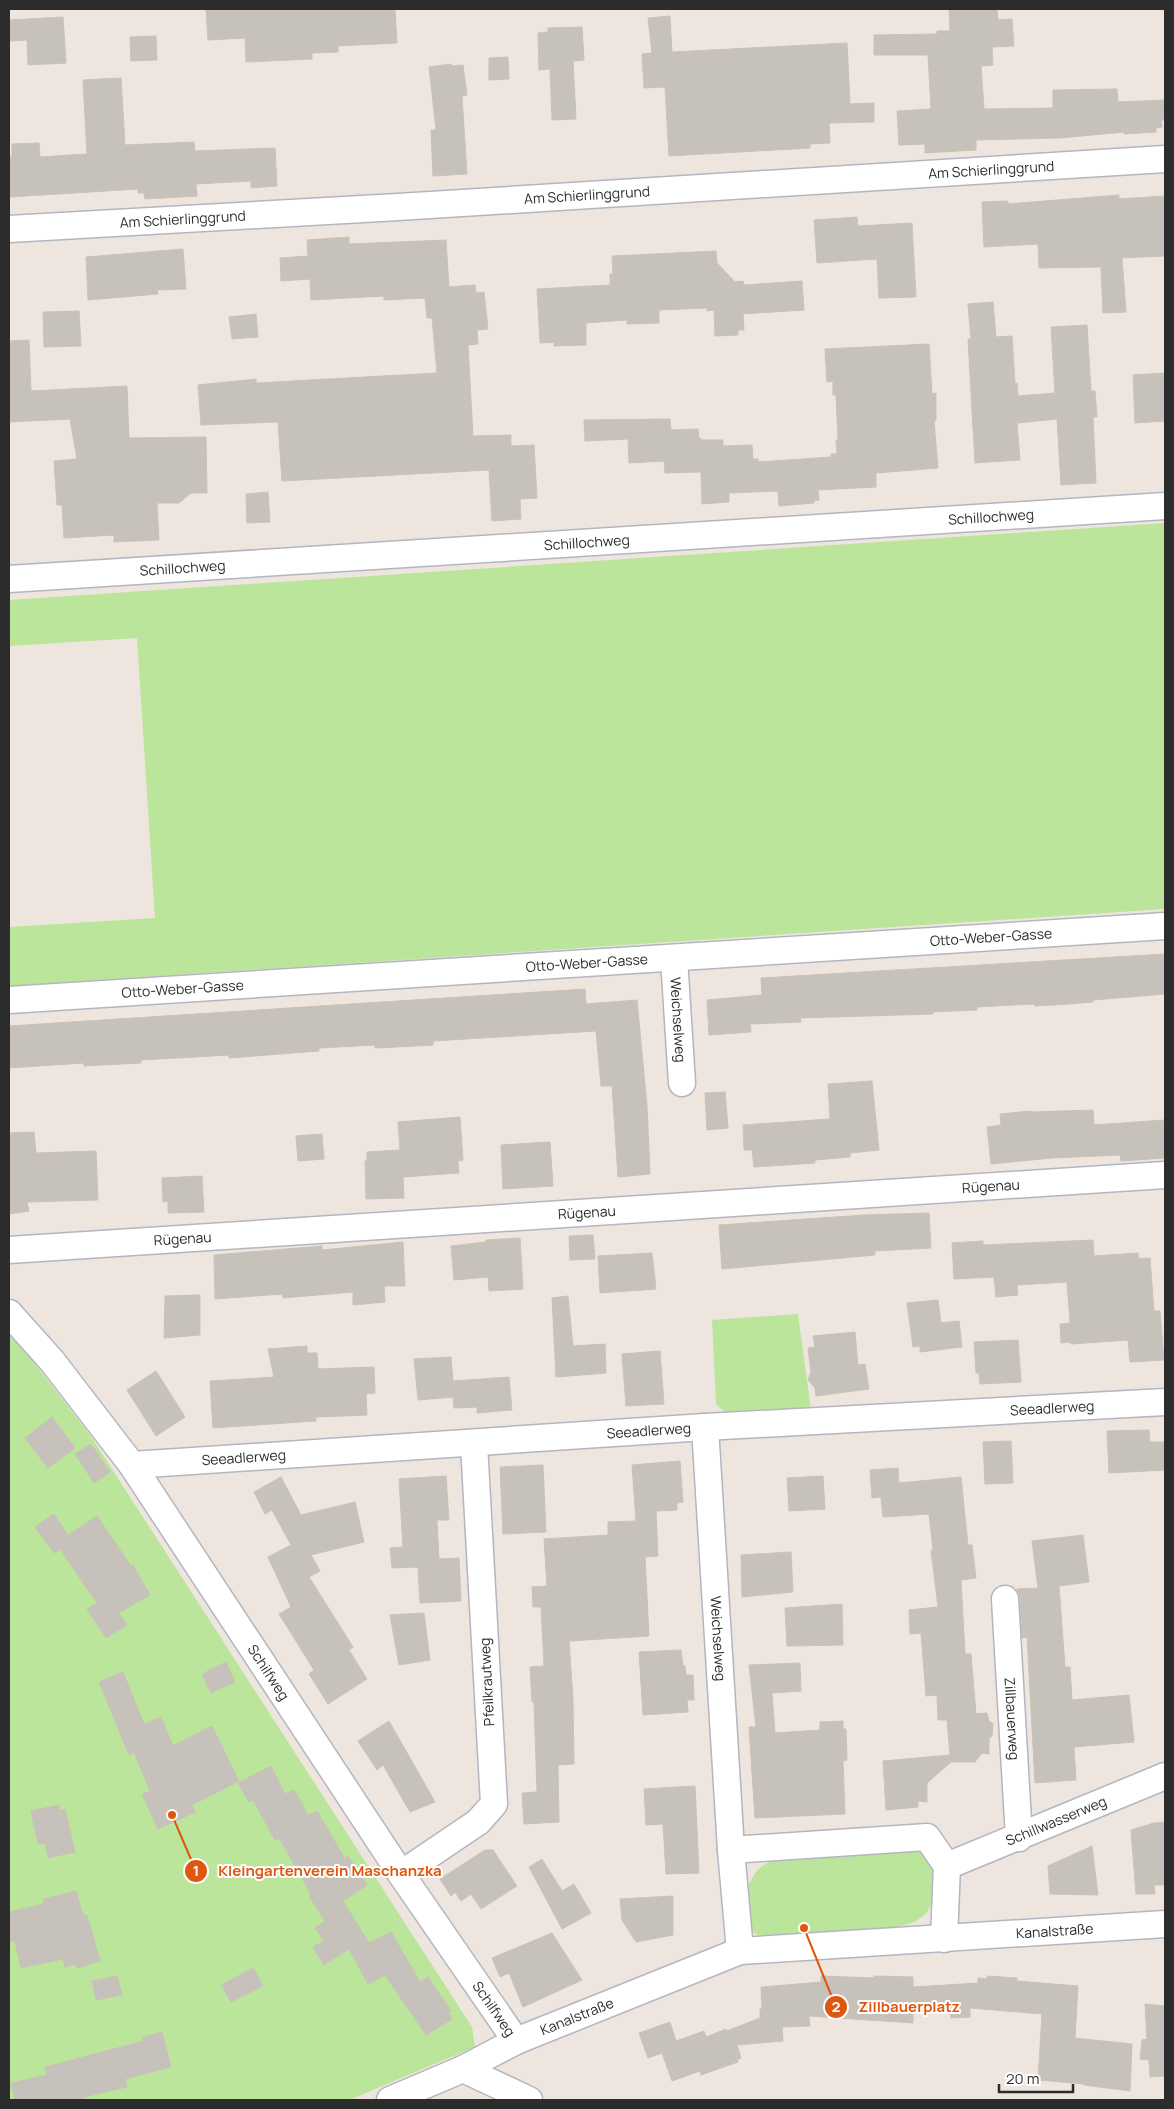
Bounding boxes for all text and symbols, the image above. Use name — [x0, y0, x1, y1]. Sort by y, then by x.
street label: Am Schierlinggrund — [928, 156, 1055, 183]
street label: Am Schierlinggrund — [523, 181, 651, 208]
street label: Am Schierlinggrund — [119, 206, 246, 232]
street label: Schillochweg — [948, 504, 1034, 529]
street label: Schillochweg — [543, 530, 630, 554]
street label: Schillochweg — [139, 555, 226, 580]
street label: Otto-Weber-Gasse — [929, 923, 1053, 950]
street label: Otto-Weber-Gasse — [525, 949, 649, 976]
street label: Otto-Weber-Gasse — [121, 975, 244, 1002]
street label: Weichselweg — [666, 977, 691, 1063]
street label: Rügenau — [961, 1174, 1020, 1197]
street label: Rügenau — [557, 1201, 616, 1223]
street label: Rügenau — [153, 1227, 212, 1250]
street label: Seeadlerweg — [1010, 1396, 1095, 1419]
street label: Seeadlerweg — [606, 1418, 692, 1442]
street label: Seeadlerweg — [201, 1445, 286, 1469]
street label: Weichselweg — [706, 1595, 731, 1682]
street label: Pfeilkrautweg — [475, 1637, 498, 1727]
street label: Schilfweg — [244, 1641, 294, 1704]
street label: Zillbauerweg — [1001, 1677, 1024, 1761]
street label: Schillwasserweg — [1003, 1791, 1109, 1850]
callout: Kleingartenverein Maschanzka — [183, 1856, 452, 1886]
text: 1 — [193, 1860, 199, 1881]
text: Kleingartenverein Maschanzka — [218, 1860, 442, 1881]
street label: Kanalstraße — [1015, 1919, 1094, 1942]
street label: Schilfweg — [469, 1977, 520, 2040]
callout: Zillbauerplatz — [824, 1992, 970, 2022]
street label: Kanalstraße — [537, 1993, 616, 2039]
text: 2 — [832, 1996, 841, 2017]
text: Zillbauerplatz — [858, 1996, 960, 2017]
scale bar — [999, 2062, 1073, 2094]
text: 20 m — [1006, 2068, 1039, 2089]

